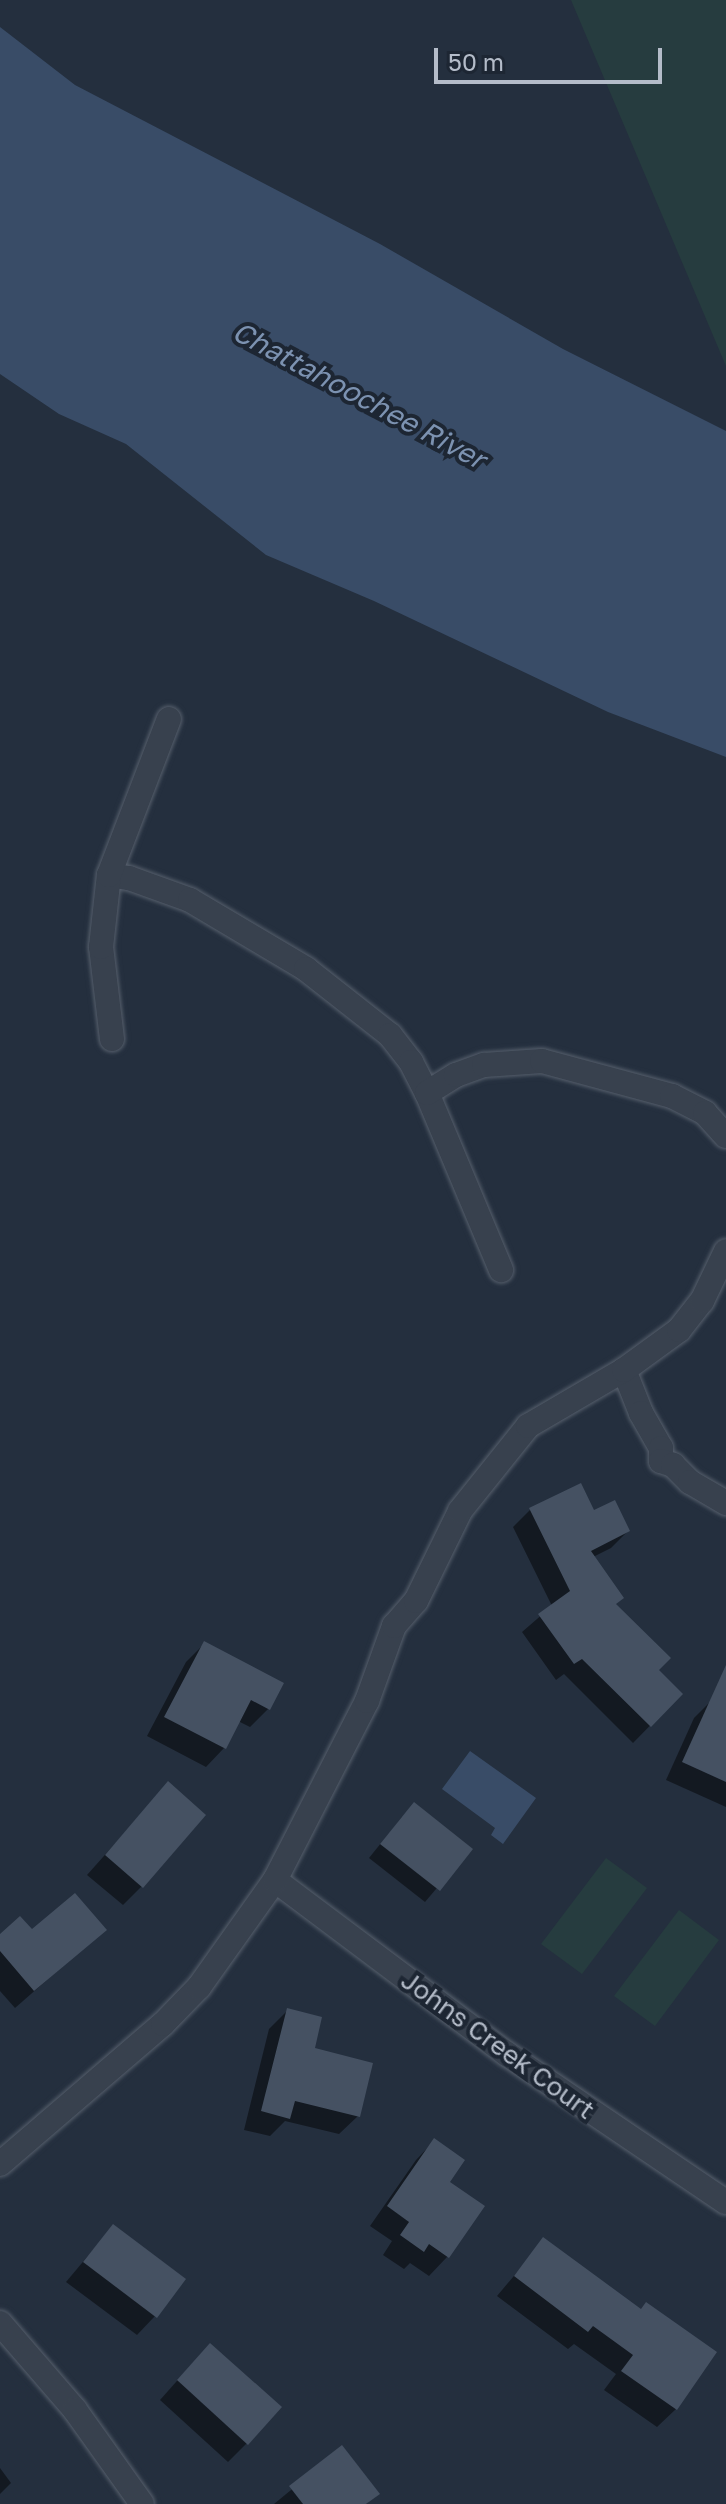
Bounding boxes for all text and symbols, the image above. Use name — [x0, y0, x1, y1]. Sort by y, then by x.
scale bar — [438, 32, 666, 82]
text: 50 m — [448, 47, 504, 76]
water label: Chattahoochee River — [227, 314, 491, 476]
street label: Johns Creek Court — [395, 1964, 601, 2126]

